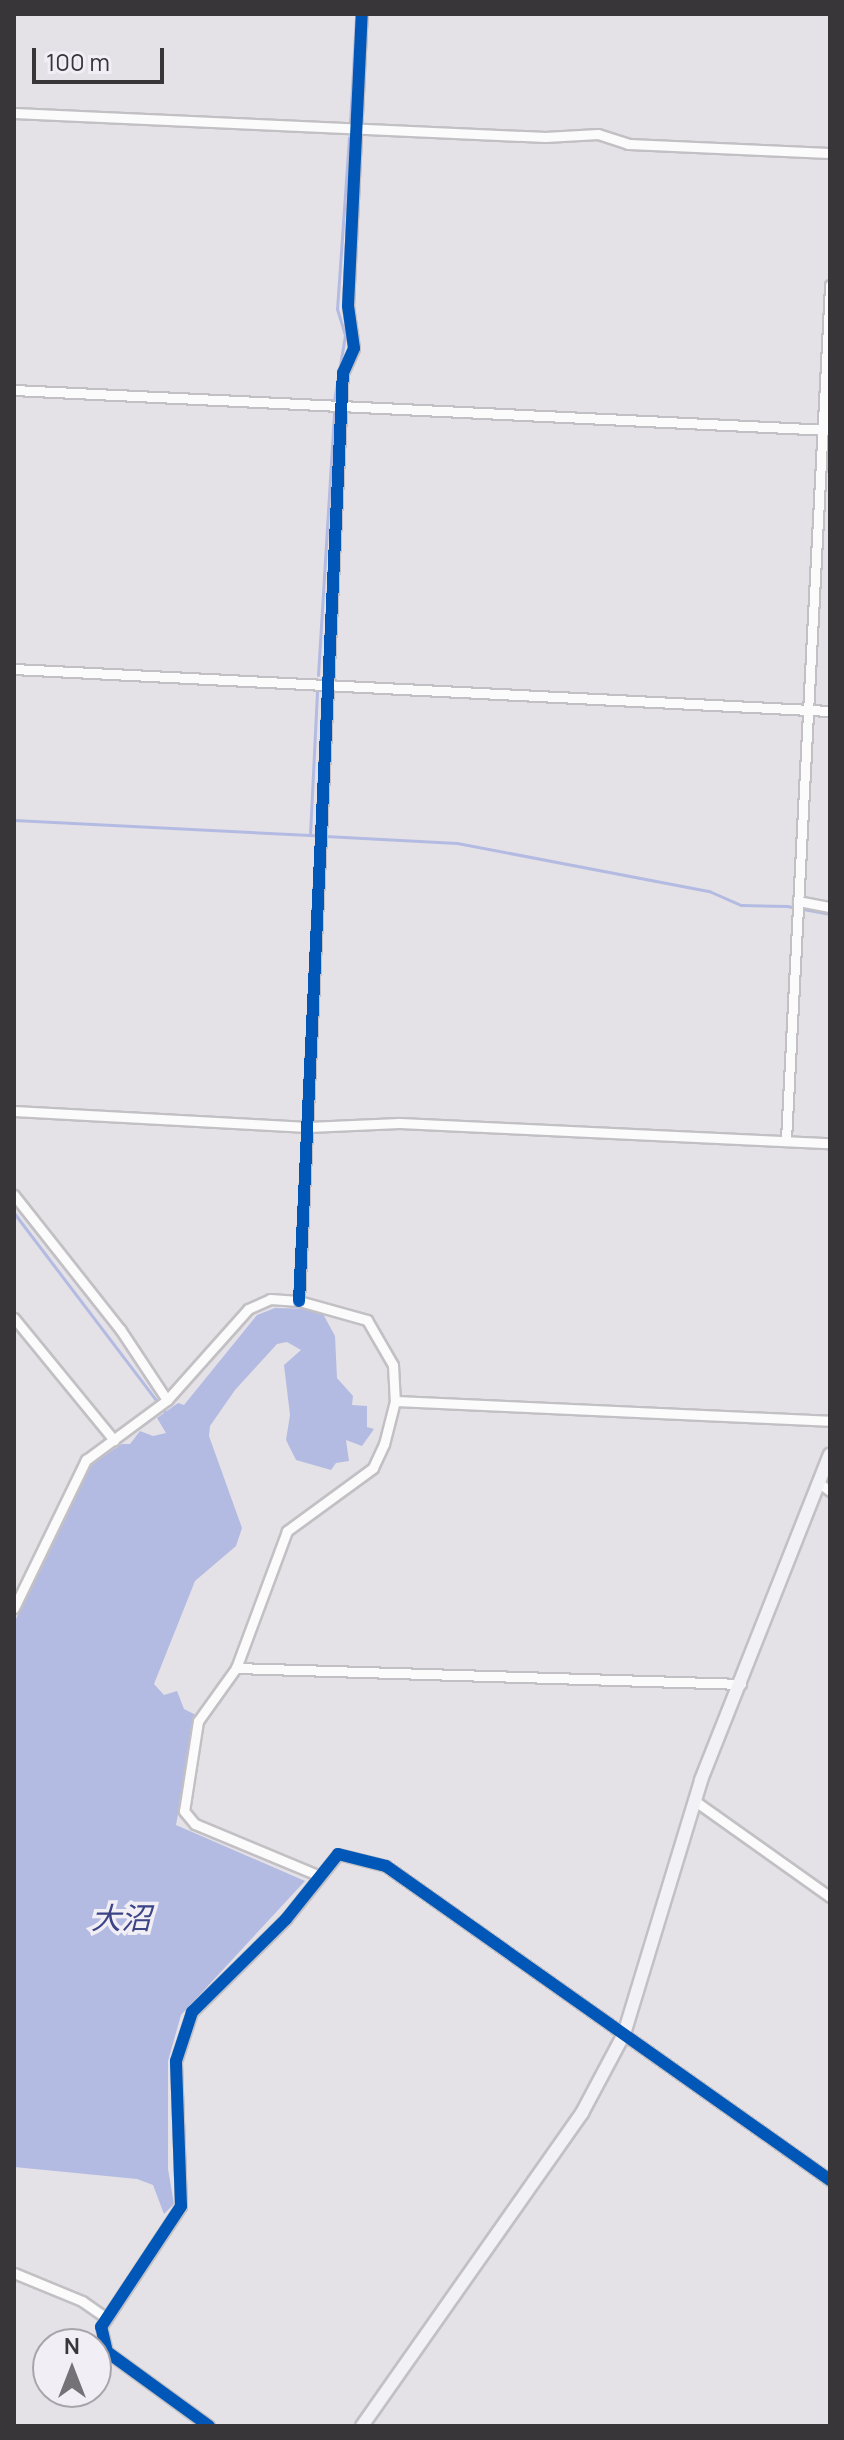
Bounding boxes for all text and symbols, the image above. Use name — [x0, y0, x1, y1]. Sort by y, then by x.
scale bar — [36, 32, 168, 82]
text: 100 m — [46, 45, 110, 78]
water label: 大沼 — [91, 1900, 151, 1936]
north arrow — [32, 2328, 112, 2408]
text: N — [64, 2331, 80, 2361]

